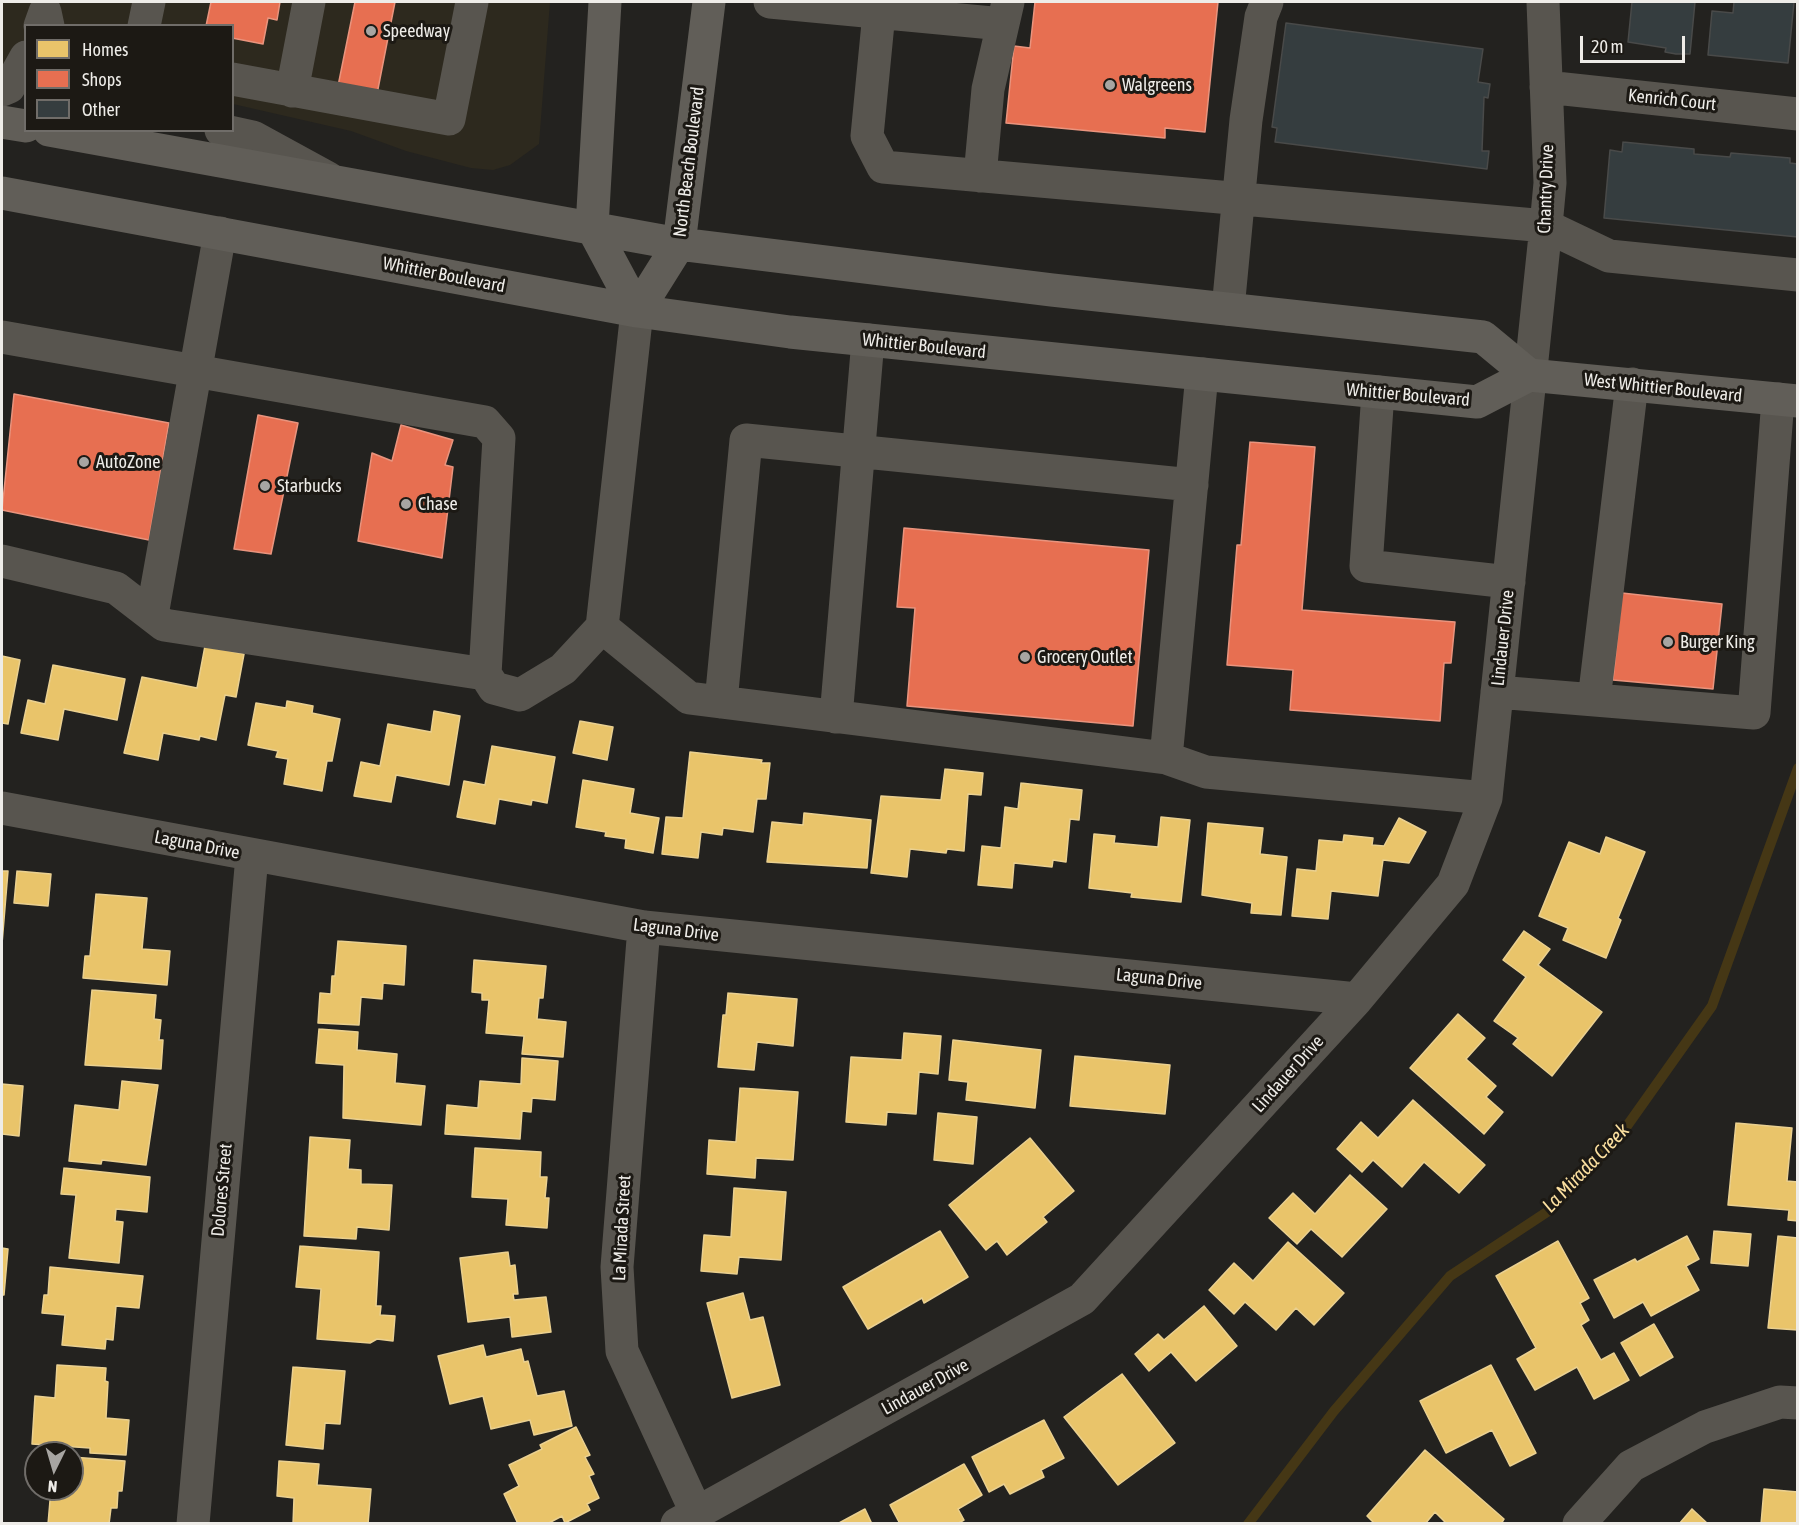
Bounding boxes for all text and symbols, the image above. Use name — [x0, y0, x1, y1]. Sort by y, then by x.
place label: Speedway — [383, 20, 450, 42]
legend — [24, 24, 234, 132]
marker: Speedway — [364, 24, 378, 38]
scale bar — [1583, 24, 1688, 62]
text: 20 m — [1591, 36, 1623, 57]
text: Homes — [82, 39, 128, 60]
text: Shops — [82, 69, 122, 90]
place label: Walgreens — [1122, 74, 1192, 96]
marker: Walgreens — [1103, 78, 1117, 92]
street label: Kenrich Court — [1627, 85, 1717, 115]
street label: North Beach Boulevard — [669, 86, 709, 238]
text: Other — [82, 99, 120, 120]
street label: Chantry Drive — [1534, 144, 1558, 234]
street label: Whittier Boulevard — [381, 253, 507, 297]
street label: Whittier Boulevard — [861, 329, 987, 363]
street label: West Whittier Boulevard — [1583, 369, 1743, 407]
street label: Whittier Boulevard — [1345, 379, 1471, 411]
place label: AutoZone — [96, 451, 160, 473]
marker: AutoZone — [77, 455, 91, 469]
place label: Starbucks — [277, 475, 342, 497]
marker: Starbucks — [258, 479, 272, 493]
place label: Chase — [418, 493, 458, 515]
marker: Chase — [399, 497, 413, 511]
street label: Lindauer Drive — [1487, 589, 1519, 687]
place label: Burger King — [1680, 631, 1755, 653]
marker: Burger King — [1661, 635, 1675, 649]
place label: Grocery Outlet — [1037, 646, 1133, 668]
marker: Grocery Outlet — [1018, 650, 1032, 664]
street label: Laguna Drive — [153, 826, 241, 864]
street label: Laguna Drive — [632, 914, 720, 946]
street label: Laguna Drive — [1115, 964, 1203, 994]
street label: Lindauer Drive — [1248, 1031, 1328, 1117]
water label: La Mirada Creek — [1538, 1118, 1634, 1218]
street label: Dolores Street — [207, 1143, 237, 1237]
street label: La Mirada Street — [608, 1174, 636, 1282]
street label: Lindauer Drive — [878, 1354, 972, 1420]
north arrow — [24, 1441, 84, 1501]
text: N — [47, 1478, 58, 1496]

